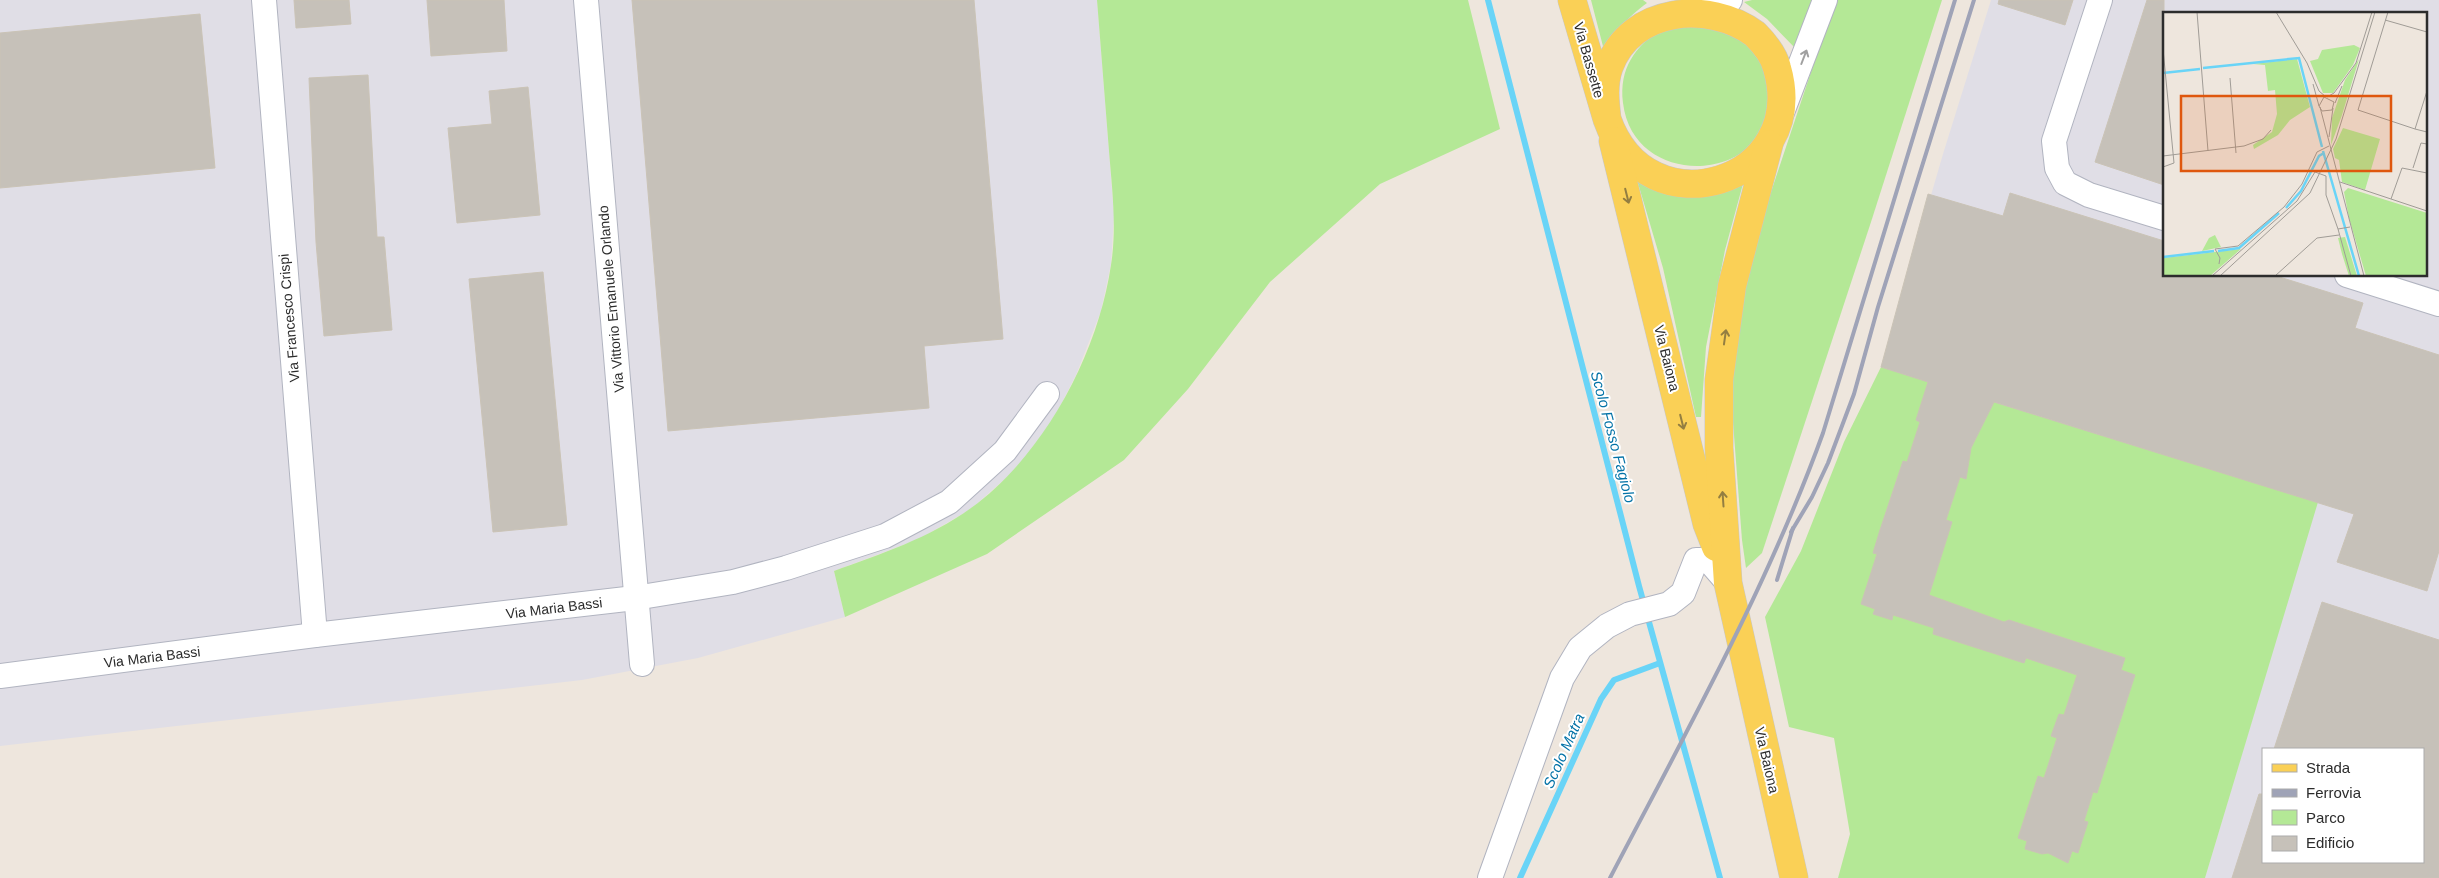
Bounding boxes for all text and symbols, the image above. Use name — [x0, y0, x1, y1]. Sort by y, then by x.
inset map — [2163, 12, 2426, 276]
street label: Via Bassette — [1571, 20, 1608, 100]
one-way arrow — [1799, 50, 1809, 65]
one-way arrow — [1623, 188, 1632, 204]
street label: Via Vittorio Emanuele Orlando — [595, 205, 627, 393]
street label: Via Francesco Crispi — [275, 253, 303, 383]
street label: Via Baiona — [1651, 323, 1683, 393]
one-way arrow — [1720, 330, 1730, 346]
water label: Scolo Fosso Fagiolo — [1588, 369, 1639, 505]
one-way arrow — [1678, 414, 1687, 430]
one-way arrow — [1718, 492, 1727, 508]
street label: Via Maria Bassi — [505, 594, 603, 622]
street label: Via Maria Bassi — [103, 643, 201, 671]
water label: Scolo Matra — [1539, 711, 1588, 791]
street label: Via Baiona — [1752, 725, 1782, 795]
legend — [2262, 748, 2424, 863]
text: Strada — [2306, 759, 2351, 776]
text: Ferrovia — [2306, 784, 2362, 801]
text: Parco — [2306, 809, 2345, 826]
text: Edificio — [2306, 834, 2354, 851]

